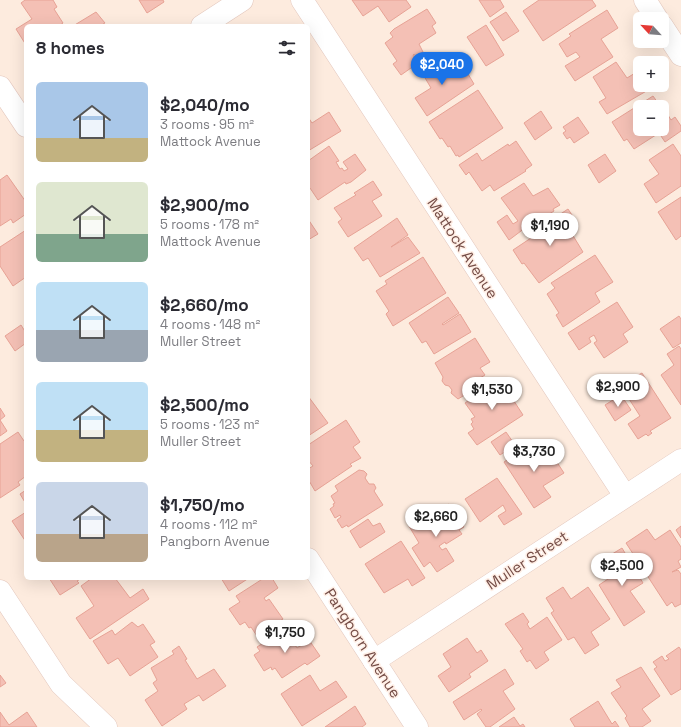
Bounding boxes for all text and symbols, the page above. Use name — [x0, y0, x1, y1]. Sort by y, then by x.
north arrow — [633, 12, 669, 48]
map controls — [633, 12, 669, 136]
text: 8 homes — [36, 37, 105, 59]
icon: filters — [276, 37, 298, 59]
pin: $2,040 — [409, 52, 475, 86]
text: $2,040 — [420, 56, 464, 73]
button: + — [633, 56, 669, 92]
text: $2,040/mo — [160, 94, 250, 116]
icon: home — [68, 98, 116, 146]
button: − — [633, 100, 669, 136]
text: 3 rooms · 95 m² — [160, 116, 254, 133]
text: Mattock Avenue — [160, 133, 261, 150]
text: $2,900/mo — [160, 194, 249, 216]
street label: Mattock Avenue — [423, 194, 503, 302]
icon: home — [68, 198, 116, 246]
pin: $1,190 — [517, 213, 583, 247]
text: 5 rooms · 178 m² — [160, 216, 259, 233]
text: $1,190 — [530, 217, 570, 234]
text: Mattock Avenue — [160, 233, 261, 250]
text: $2,660/mo — [160, 294, 249, 316]
icon: home — [68, 298, 116, 346]
text: 4 rooms · 148 m² — [160, 316, 260, 333]
text: Muller Street — [160, 333, 241, 350]
pin: $2,900 — [585, 374, 651, 408]
pin: $1,530 — [459, 377, 525, 411]
text: $2,900 — [596, 378, 640, 395]
text: $1,530 — [471, 381, 513, 398]
text: $2,500/mo — [160, 394, 249, 416]
icon: home — [68, 398, 116, 446]
text: 5 rooms · 123 m² — [160, 416, 259, 433]
text: Muller Street — [160, 433, 241, 450]
pin: $3,730 — [501, 439, 567, 473]
text: $3,730 — [513, 443, 555, 460]
text: $1,750/mo — [160, 494, 245, 516]
icon: home — [68, 498, 116, 546]
pin: $2,660 — [403, 504, 469, 538]
text: $2,660 — [414, 508, 458, 525]
text: 4 rooms · 112 m² — [160, 516, 257, 533]
street label: Muller Street — [483, 526, 572, 593]
text: Pangborn Avenue — [160, 533, 270, 550]
pin: $2,500 — [589, 553, 655, 587]
text: $2,500 — [600, 557, 644, 574]
street label: Pangborn Avenue — [321, 585, 406, 701]
pin: $1,750 — [252, 620, 318, 654]
text: $1,750 — [265, 624, 305, 641]

